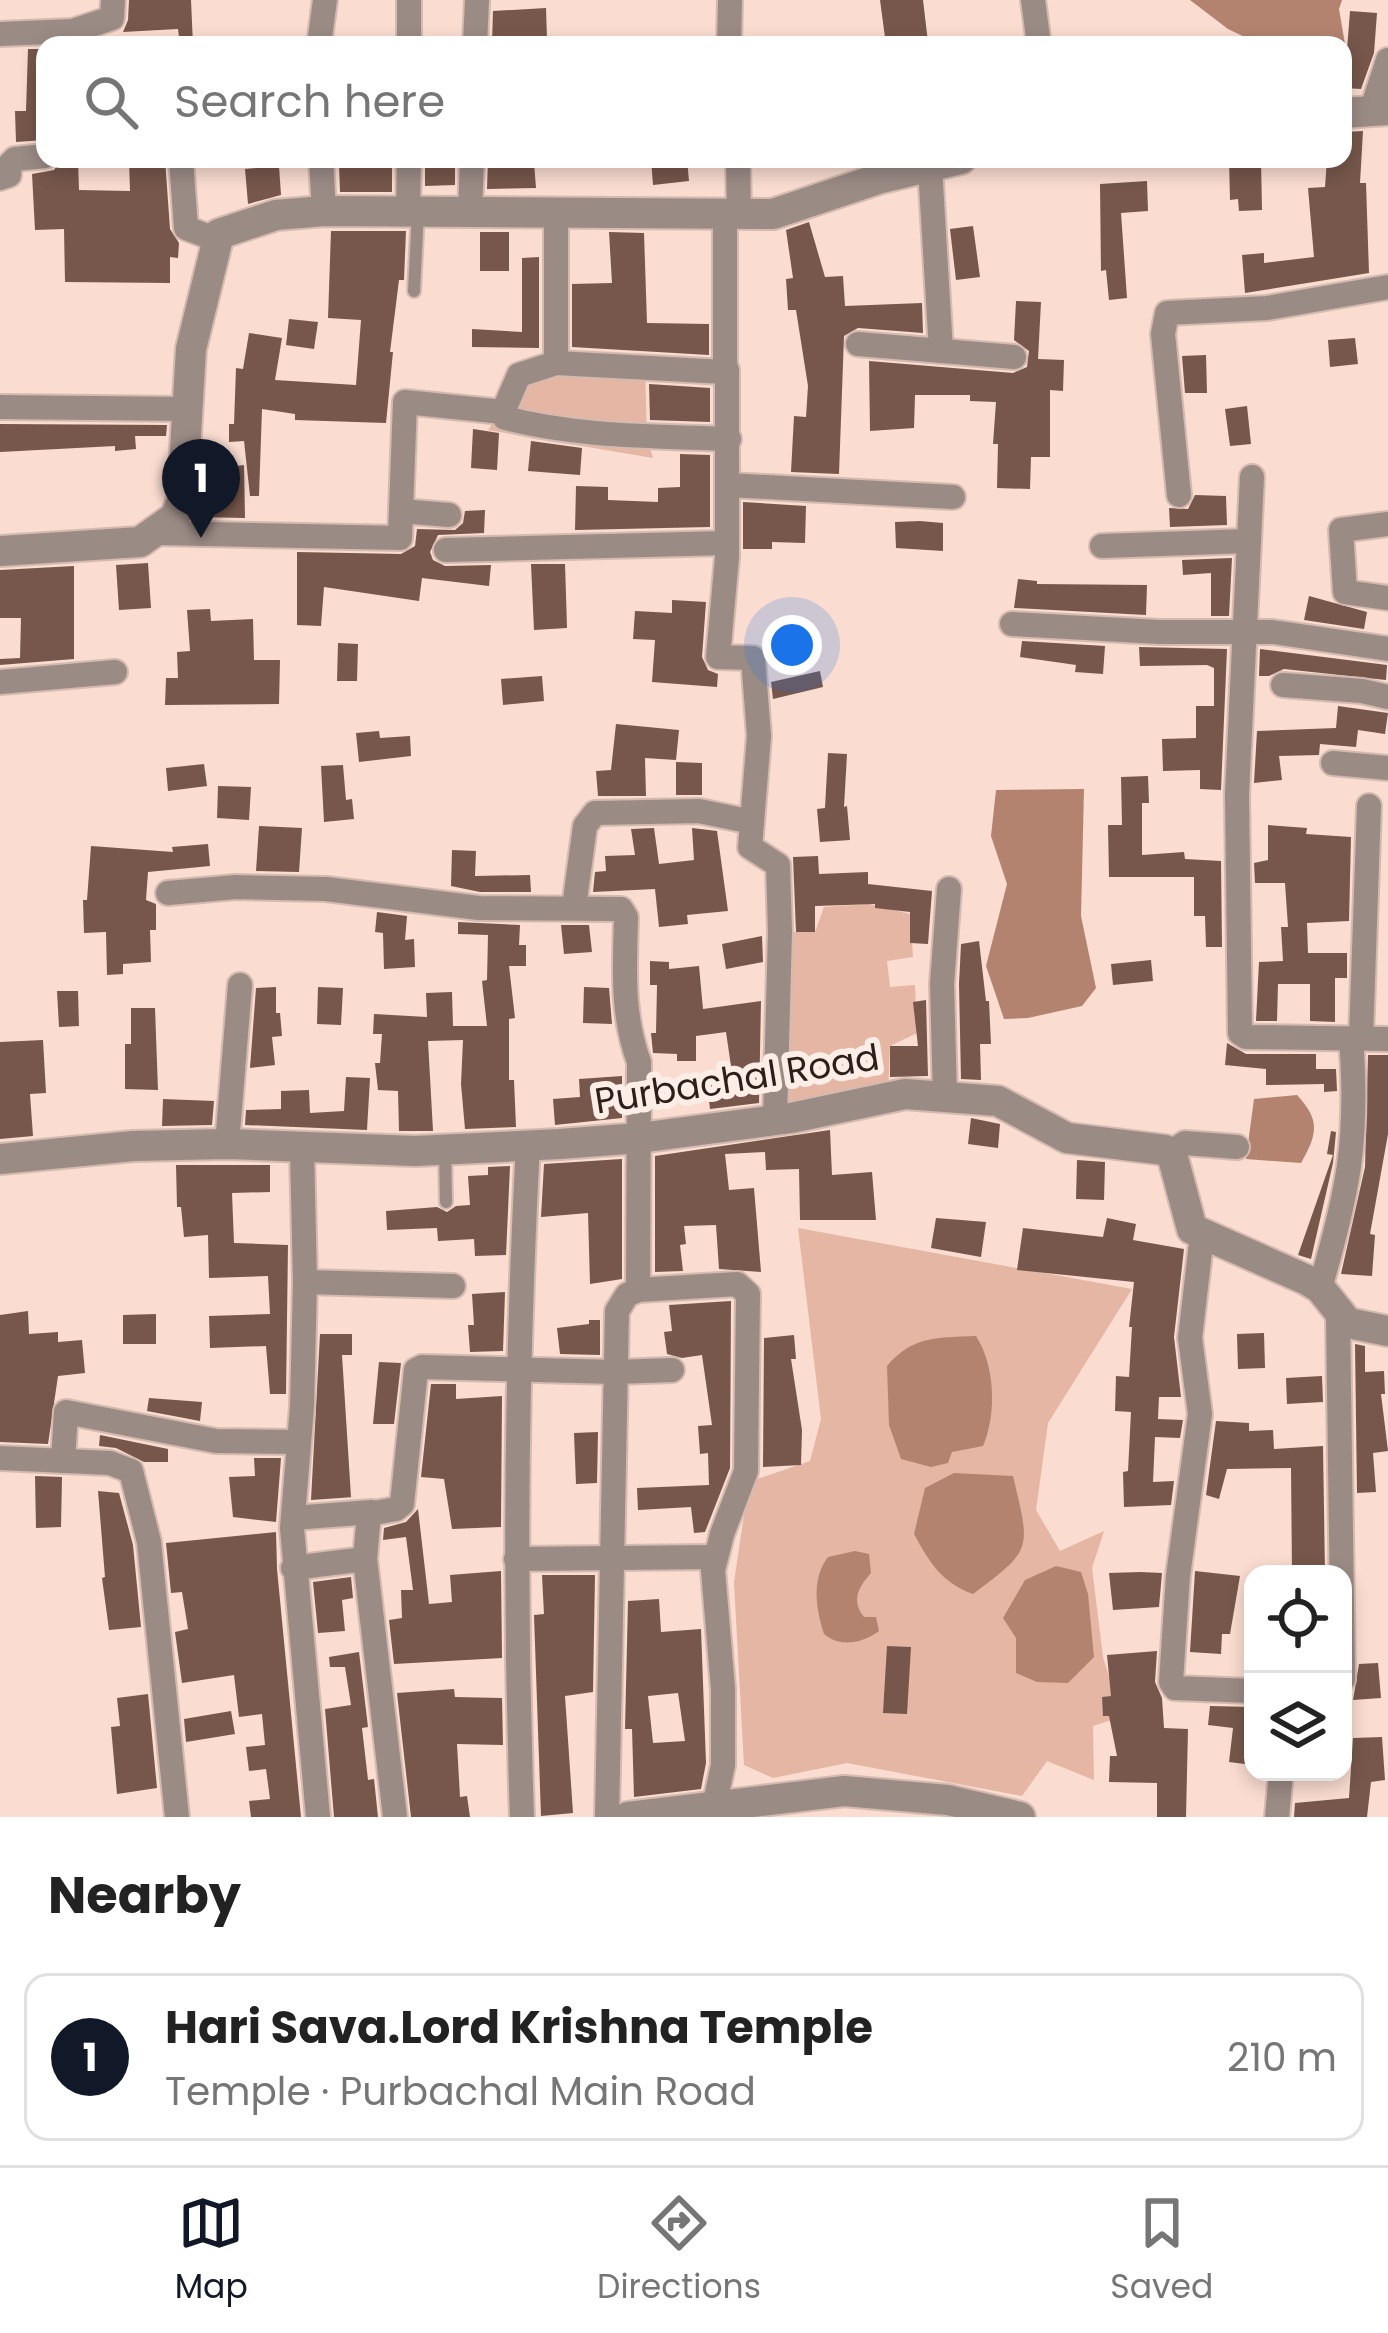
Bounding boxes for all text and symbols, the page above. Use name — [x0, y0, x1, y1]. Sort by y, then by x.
search box — [36, 36, 1352, 168]
icon: search — [78, 69, 144, 135]
text: Search here — [174, 70, 445, 133]
pin: 1 — [162, 439, 240, 538]
your location — [762, 615, 822, 675]
street label: Purbachal Road — [591, 1031, 883, 1127]
map controls — [1244, 1565, 1352, 1781]
button: locate — [1244, 1565, 1352, 1673]
button: layers — [1244, 1673, 1352, 1781]
text: Nearby — [48, 1859, 241, 1931]
text: Hari Sava.Lord Krishna Temple — [165, 1996, 873, 2059]
text: 1 — [83, 2030, 97, 2085]
text: 210 m — [1227, 2030, 1337, 2085]
text: Temple · Purbachal Main Road — [165, 2064, 756, 2119]
tab: Map — [175, 2190, 248, 2312]
tab: Directions — [597, 2190, 761, 2312]
tab: Saved — [1110, 2190, 1213, 2312]

